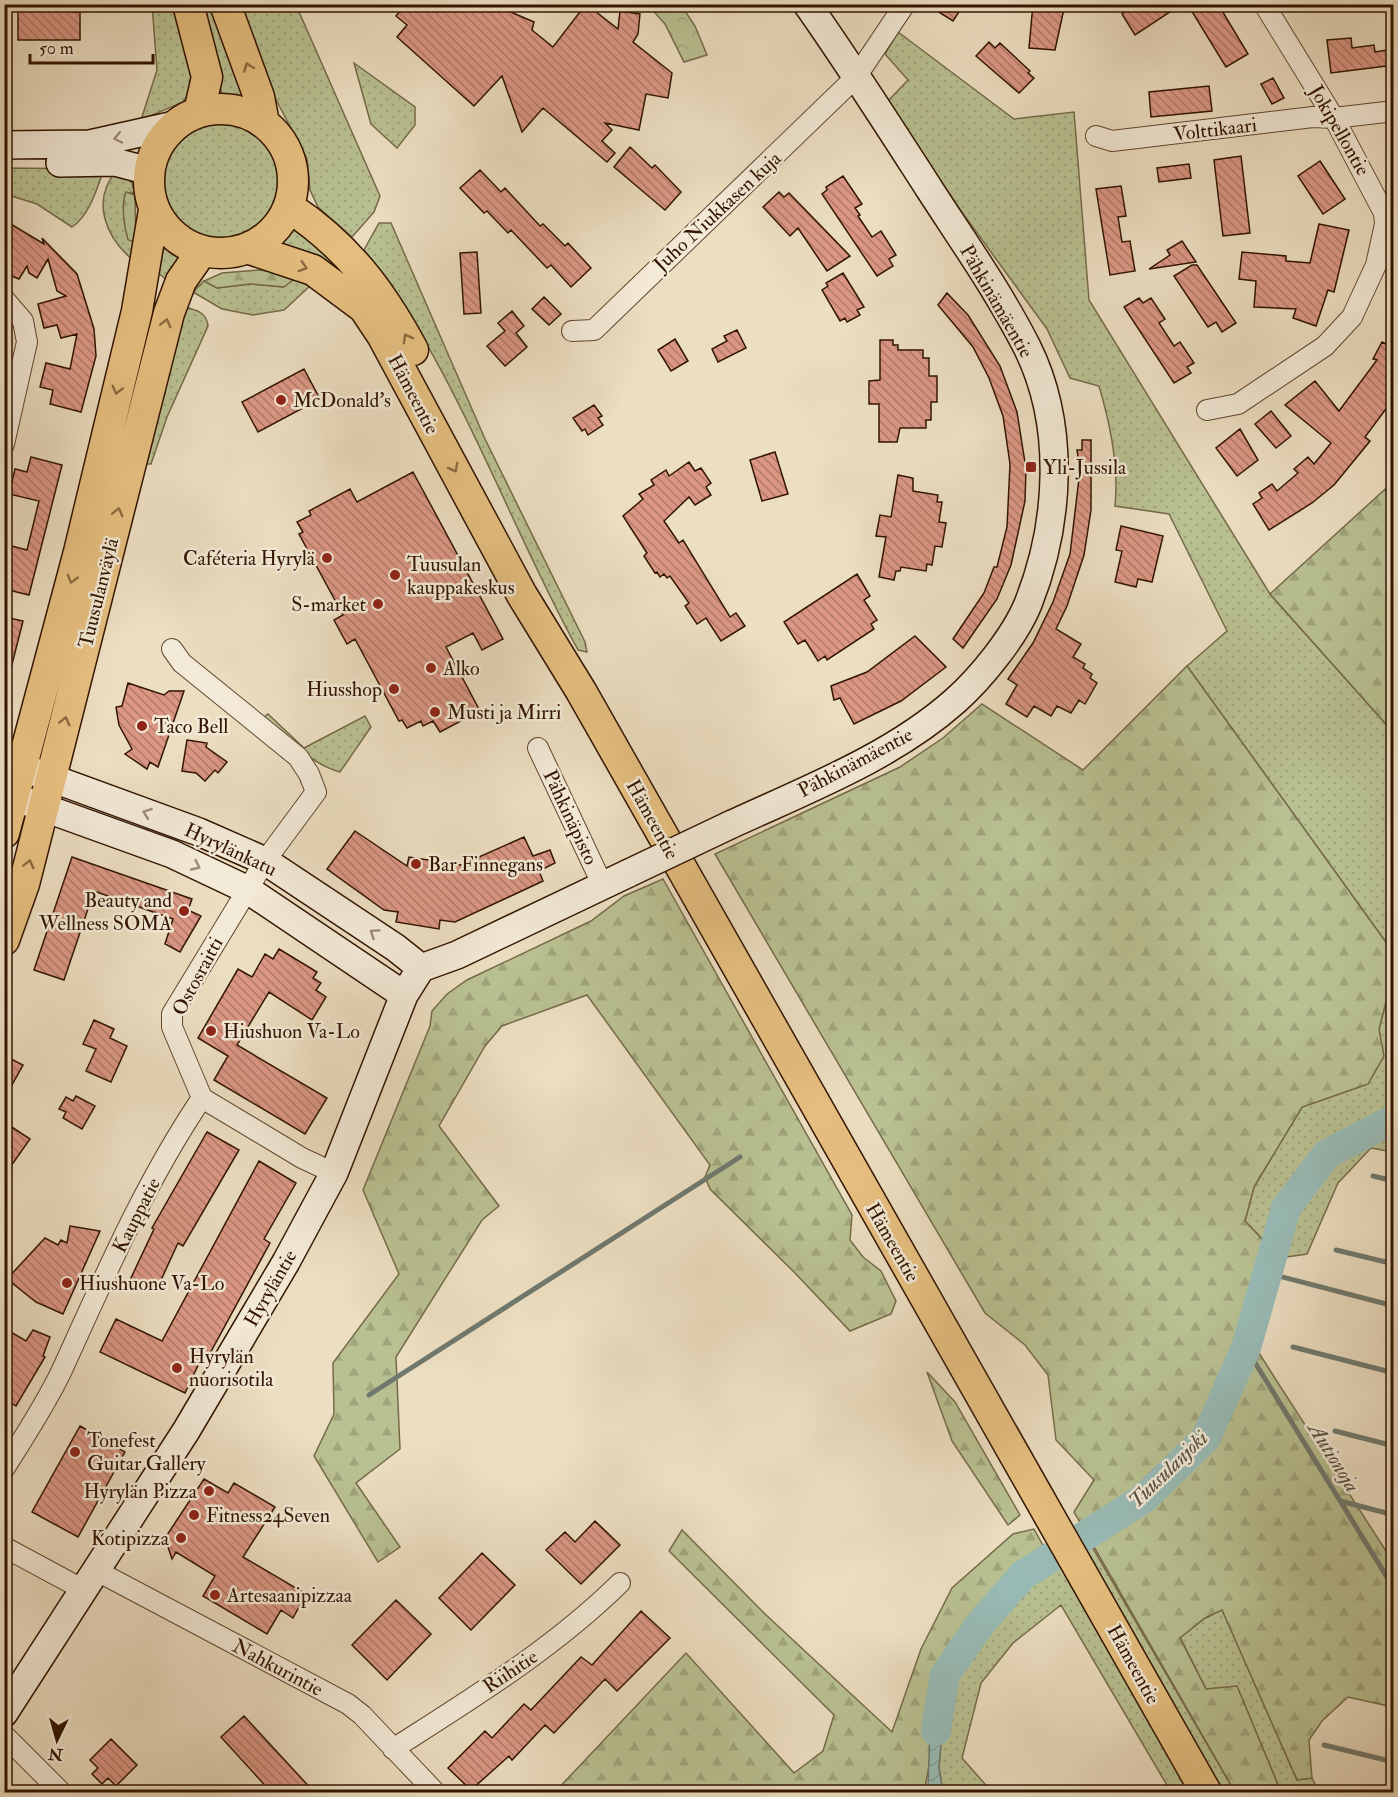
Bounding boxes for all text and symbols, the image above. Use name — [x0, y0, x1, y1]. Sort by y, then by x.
scale bar — [30, 27, 153, 65]
text: 50 m — [39, 37, 74, 60]
one-way arrow — [242, 62, 255, 73]
street label: Jokipellontie — [1302, 80, 1376, 181]
street label: Volttikaari — [1172, 112, 1258, 147]
one-way arrow — [113, 130, 123, 143]
street label: Juho Niukkasen kuja — [648, 145, 787, 278]
street label: Pähkinämäentie — [954, 240, 1039, 362]
one-way arrow — [297, 259, 308, 272]
one-way arrow — [159, 318, 172, 328]
one-way arrow — [403, 334, 414, 344]
street label: Hämeentie — [382, 350, 445, 439]
one-way arrow — [111, 385, 124, 395]
place label: McDonald's — [293, 388, 391, 413]
marker: McDonald's — [274, 393, 288, 407]
place label: Yli-Jussila — [1043, 455, 1127, 480]
marker: Yli-Jussila — [1024, 460, 1038, 474]
one-way arrow — [447, 462, 458, 472]
one-way arrow — [111, 507, 124, 517]
street label: Tuusulanväylä — [73, 535, 124, 651]
place label: Caféteria Hyrylä — [183, 546, 316, 571]
marker: Caféteria Hyrylä — [320, 551, 334, 565]
place label: Tuusulan kauppakeskus — [407, 552, 515, 601]
marker: Tuusulan kauppakeskus — [388, 568, 402, 582]
one-way arrow — [67, 574, 80, 584]
place label: S-market — [291, 592, 367, 617]
marker: S-market — [371, 597, 385, 611]
place label: Alko — [442, 656, 480, 681]
marker: Alko — [424, 661, 438, 675]
place label: Hiusshop — [306, 677, 382, 703]
marker: Hiusshop — [387, 682, 401, 696]
place label: Musti ja Mirri — [447, 700, 561, 725]
marker: Musti ja Mirri — [428, 705, 442, 719]
place label: Taco Bell — [154, 714, 228, 739]
one-way arrow — [57, 716, 70, 726]
marker: Taco Bell — [135, 719, 149, 733]
street label: Pähkinämäentie — [794, 722, 917, 803]
street label: Pähkinäpisto — [537, 766, 603, 869]
street label: Hämeentie — [621, 775, 685, 863]
one-way arrow — [143, 808, 153, 821]
street label: Hyrylänkatu — [181, 817, 281, 882]
place label: Bar Finnegans — [428, 852, 543, 877]
marker: Bar Finnegans — [409, 857, 423, 871]
one-way arrow — [189, 858, 200, 870]
one-way arrow — [21, 859, 34, 869]
place label: Beauty and Wellness SOMA — [38, 888, 172, 936]
marker: Beauty and Wellness SOMA — [177, 904, 191, 918]
one-way arrow — [370, 929, 380, 941]
street label: Ostosraitti — [166, 933, 228, 1020]
place label: Hiushuon Va-Lo — [223, 1019, 360, 1044]
marker: Hiushuon Va-Lo — [204, 1024, 218, 1038]
street label: Kauppatie — [107, 1173, 167, 1257]
street label: Hämeentie — [860, 1198, 925, 1286]
street label: Hyryläntie — [238, 1245, 302, 1331]
place label: Hiushuone Va-Lo — [79, 1271, 224, 1296]
marker: Hiushuone Va-Lo — [60, 1276, 74, 1290]
place label: Hyrylän nuorisotila — [189, 1344, 274, 1392]
marker: Hyrylän nuorisotila — [170, 1361, 184, 1375]
water label: Autionoja — [1300, 1415, 1366, 1498]
water label: Tuusulanjoki — [1123, 1425, 1214, 1514]
place label: Tonefest Guitar Gallery — [87, 1428, 207, 1476]
marker: Tonefest Guitar Gallery — [68, 1445, 82, 1459]
place label: Hyrylän Pizza — [84, 1479, 198, 1504]
marker: Hyrylän Pizza — [202, 1484, 216, 1498]
place label: Fitness24Seven — [206, 1503, 330, 1528]
marker: Fitness24Seven — [187, 1508, 201, 1522]
place label: Kotipizza — [91, 1526, 170, 1552]
marker: Kotipizza — [174, 1531, 188, 1545]
place label: Artesaanipizzaa — [226, 1583, 353, 1609]
marker: Artesaanipizzaa — [208, 1588, 222, 1602]
street label: Hämeentie — [1102, 1620, 1166, 1708]
street label: Nahkurintie — [228, 1633, 327, 1702]
street label: Riihitie — [478, 1644, 542, 1699]
north arrow — [27, 1710, 87, 1770]
text: N — [47, 1743, 65, 1765]

